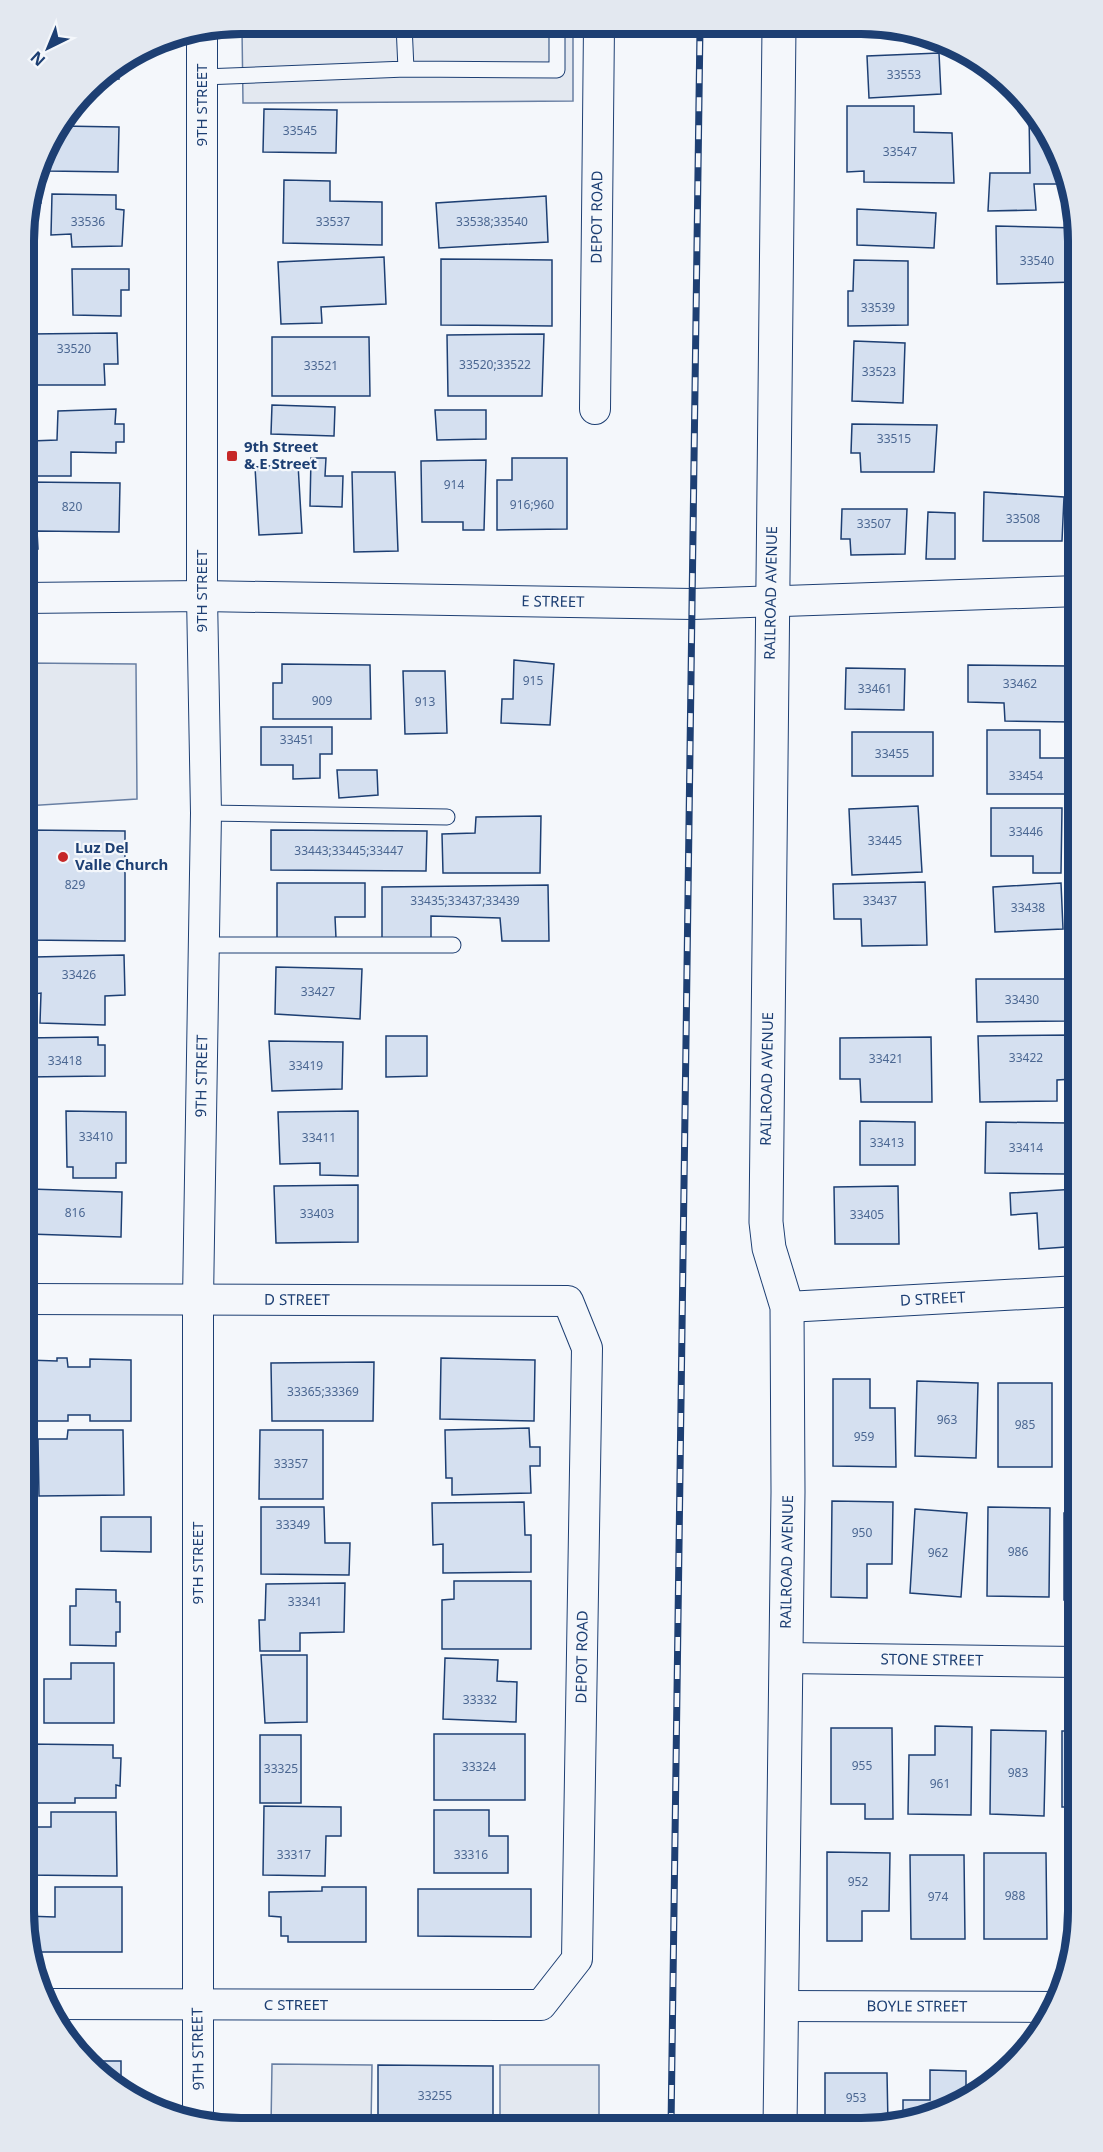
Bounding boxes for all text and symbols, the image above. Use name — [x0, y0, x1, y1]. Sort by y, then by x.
north arrow — [18, 18, 78, 78]
text: N — [26, 46, 50, 71]
street label: 9TH STREET — [191, 63, 211, 146]
house number: 33553 — [887, 66, 921, 83]
house number: 33545 — [283, 122, 317, 139]
house number: 33547 — [883, 143, 917, 160]
street label: DEPOT ROAD — [586, 170, 606, 264]
house number: 33536 — [71, 213, 105, 230]
house number: 33537 — [316, 213, 350, 230]
house number: 33538;33540 — [456, 213, 528, 230]
house number: 33540 — [1020, 252, 1054, 269]
house number: 33539 — [861, 299, 895, 316]
house number: 33520 — [57, 340, 91, 357]
house number: 33520;33522 — [459, 356, 531, 373]
house number: 33521 — [304, 357, 338, 374]
house number: 33523 — [862, 363, 896, 380]
house number: 33515 — [877, 430, 911, 447]
place label: 9th Street & E Street — [244, 436, 319, 473]
marker: 9th Street & E Street — [225, 449, 239, 463]
house number: 914 — [444, 476, 464, 493]
house number: 916;960 — [510, 496, 554, 513]
house number: 820 — [62, 498, 82, 515]
house number: 33508 — [1006, 510, 1040, 527]
house number: 33507 — [857, 515, 891, 532]
street label: RAILROAD AVENUE — [759, 526, 781, 660]
street label: 9TH STREET — [191, 549, 211, 632]
street label: E STREET — [521, 590, 585, 611]
house number: 915 — [523, 672, 543, 689]
house number: 33462 — [1003, 675, 1037, 692]
house number: 33461 — [858, 680, 892, 697]
house number: 909 — [312, 692, 332, 709]
house number: 913 — [415, 693, 435, 710]
house number: 33451 — [280, 731, 314, 748]
house number: 33455 — [875, 745, 909, 762]
house number: 33454 — [1009, 767, 1043, 784]
house number: 33446 — [1009, 823, 1043, 840]
house number: 33445 — [868, 832, 902, 849]
place label: Luz Del Valle Church — [75, 837, 168, 874]
house number: 33443;33445;33447 — [294, 842, 404, 859]
marker: Luz Del Valle Church — [56, 850, 70, 864]
house number: 829 — [65, 876, 85, 893]
house number: 33435;33437;33439 — [410, 892, 520, 909]
house number: 33437 — [863, 892, 897, 909]
house number: 33438 — [1011, 899, 1045, 916]
house number: 33426 — [62, 966, 96, 983]
house number: 33427 — [301, 983, 335, 1000]
house number: 33430 — [1005, 991, 1039, 1008]
street label: RAILROAD AVENUE — [755, 1012, 777, 1146]
street label: 9TH STREET — [190, 1034, 211, 1118]
house number: 33422 — [1009, 1049, 1043, 1066]
house number: 33421 — [869, 1050, 903, 1067]
house number: 33418 — [48, 1052, 82, 1069]
house number: 33419 — [289, 1057, 323, 1074]
house number: 33410 — [79, 1128, 113, 1145]
house number: 33411 — [302, 1129, 336, 1146]
house number: 33413 — [870, 1134, 904, 1151]
house number: 33414 — [1009, 1139, 1043, 1156]
house number: 816 — [65, 1204, 85, 1221]
house number: 33403 — [300, 1205, 334, 1222]
house number: 33405 — [850, 1206, 884, 1223]
street label: D STREET — [899, 1286, 967, 1310]
street label: D STREET — [264, 1289, 331, 1309]
house number: 33365;33369 — [287, 1383, 359, 1400]
house number: 963 — [937, 1411, 957, 1428]
house number: 985 — [1015, 1416, 1035, 1433]
house number: 959 — [854, 1428, 874, 1445]
house number: 33357 — [274, 1455, 308, 1472]
street label: RAILROAD AVENUE — [775, 1495, 797, 1629]
house number: 33349 — [276, 1516, 310, 1533]
street label: 9TH STREET — [187, 1521, 207, 1604]
house number: 950 — [852, 1524, 872, 1541]
house number: 986 — [1008, 1543, 1028, 1560]
house number: 962 — [928, 1544, 948, 1561]
house number: 33341 — [288, 1593, 322, 1610]
street label: DEPOT ROAD — [570, 1610, 592, 1704]
street label: STONE STREET — [881, 1648, 984, 1670]
house number: 33332 — [463, 1691, 497, 1708]
house number: 955 — [852, 1757, 872, 1774]
house number: 33324 — [462, 1758, 496, 1775]
house number: 33325 — [264, 1760, 298, 1777]
house number: 983 — [1008, 1764, 1028, 1781]
house number: 961 — [930, 1775, 950, 1792]
house number: 33317 — [277, 1846, 311, 1863]
house number: 33316 — [454, 1846, 488, 1863]
house number: 952 — [848, 1873, 868, 1890]
house number: 988 — [1005, 1887, 1025, 1904]
house number: 974 — [928, 1888, 948, 1905]
street label: C STREET — [264, 1994, 329, 2014]
street label: BOYLE STREET — [866, 1995, 968, 2016]
street label: 9TH STREET — [186, 2007, 208, 2091]
house number: 33255 — [418, 2087, 452, 2104]
house number: 953 — [846, 2089, 866, 2106]

